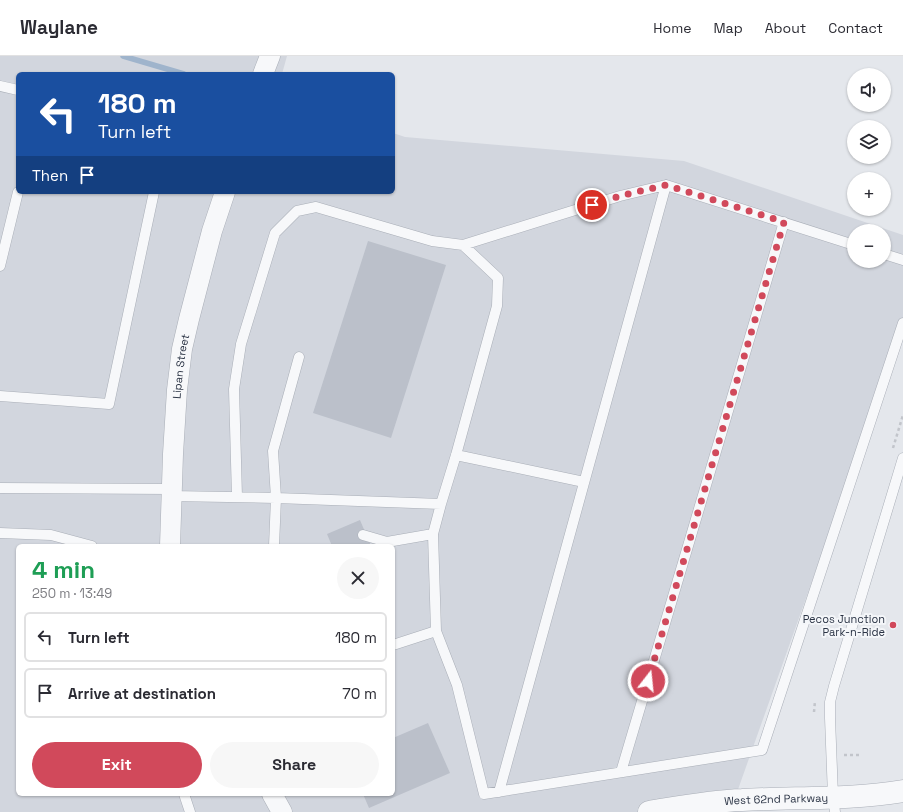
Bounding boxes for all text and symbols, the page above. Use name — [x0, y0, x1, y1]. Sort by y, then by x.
text: Waylane — [20, 15, 98, 40]
text: Home — [653, 19, 691, 37]
text: Map — [713, 19, 743, 37]
text: About — [765, 19, 806, 37]
text: Contact — [828, 19, 883, 37]
map controls — [847, 68, 891, 268]
button: sound — [847, 68, 891, 112]
text: 180 m — [98, 85, 177, 121]
icon: left — [32, 88, 84, 140]
text: Turn left — [98, 120, 171, 143]
button: layers — [847, 120, 891, 164]
icon: arrive — [76, 164, 98, 186]
text: Then — [32, 166, 68, 185]
button: + — [847, 172, 891, 216]
pin — [575, 188, 609, 222]
icon: arrive — [581, 194, 603, 216]
button: − — [847, 224, 891, 268]
street label: Lipan Street — [169, 333, 192, 399]
text: 4 min — [32, 554, 95, 585]
button: close — [337, 557, 379, 599]
text: 250 m · 13:49 — [32, 585, 112, 602]
place label: Pecos Junction Park-n-Ride — [803, 612, 885, 639]
marker: Pecos Junction Park-n-Ride — [888, 620, 898, 630]
icon: left — [34, 626, 56, 648]
text: Turn left — [68, 628, 130, 647]
text: 180 m — [335, 628, 377, 647]
position arrow — [627, 660, 669, 702]
icon: arrive — [34, 682, 56, 704]
text: Arrive at destination — [68, 684, 216, 703]
text: 70 m — [342, 684, 377, 703]
button: Exit — [32, 742, 202, 788]
button: Share — [210, 742, 379, 788]
street label: West 62nd Parkway — [724, 791, 828, 808]

